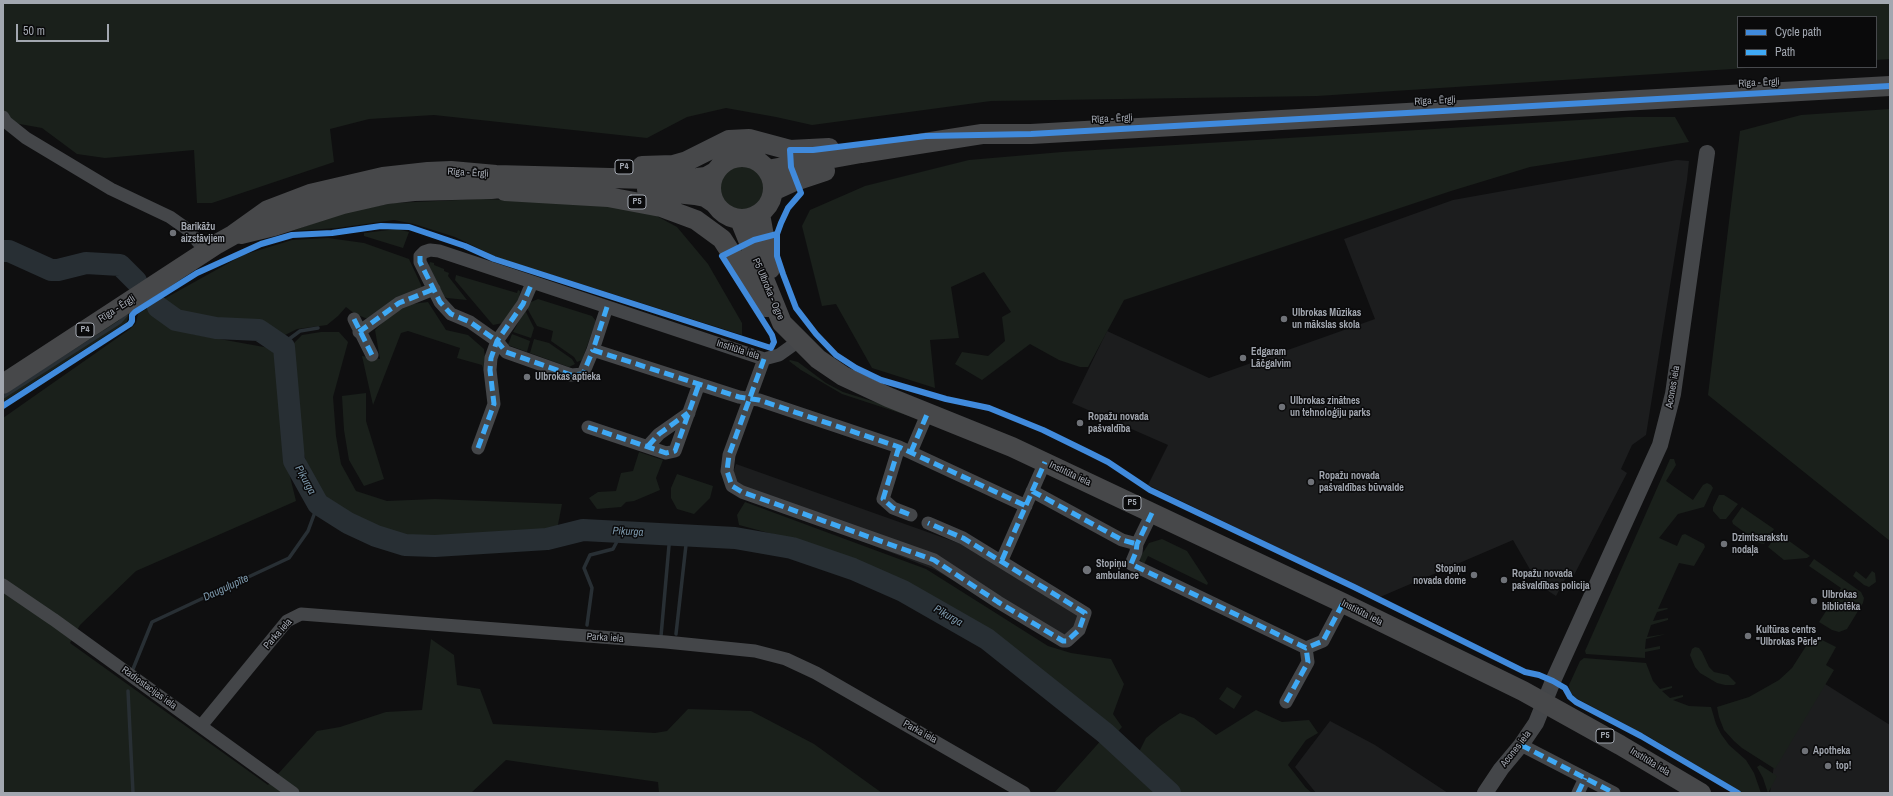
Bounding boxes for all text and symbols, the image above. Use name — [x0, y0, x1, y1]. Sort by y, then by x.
scale bar — [18, 16, 111, 42]
legend — [1737, 16, 1877, 68]
text: 50 m — [23, 23, 45, 39]
text: Cycle path — [1775, 24, 1822, 40]
text: Path — [1775, 44, 1795, 60]
street label: Rīga - Ērgļi — [1738, 76, 1780, 90]
street label: Rīga - Ērgļi — [1414, 94, 1456, 108]
street label: Rīga - Ērgļi — [1091, 112, 1133, 126]
road number: P4 — [615, 160, 633, 174]
street label: Rīga - Ērgļi — [447, 166, 489, 180]
road number: P5 — [628, 195, 646, 209]
place label: Barikāžu aizstāvjiem — [181, 221, 225, 244]
marker: Barikāžu aizstāvjiem — [168, 228, 178, 238]
street label: P5 Ulbroka - Ogre — [750, 256, 786, 322]
street label: Rīga - Ērgļi — [96, 293, 138, 325]
place label: Ulbrokas Mūzikas un mākslas skola — [1292, 307, 1361, 330]
marker: Ulbrokas Mūzikas un mākslas skola — [1279, 314, 1289, 324]
road number: P4 — [76, 323, 94, 337]
street label: Institūta iela — [715, 337, 761, 363]
place label: Edgaram Lāčgalvim — [1251, 346, 1291, 370]
marker: Edgaram Lāčgalvim — [1238, 353, 1248, 363]
street label: Acones iela — [1663, 365, 1683, 409]
place label: Ulbrokas aptieka — [535, 371, 601, 383]
marker: Ulbrokas aptieka — [522, 372, 532, 382]
place label: Ulbrokas zinātnes un tehnoloģiju parks — [1290, 395, 1371, 418]
marker: Ulbrokas zinātnes un tehnoloģiju parks — [1277, 402, 1287, 412]
place label: Ropažu novada pašvaldība — [1088, 411, 1149, 434]
marker: Ropažu novada pašvaldība — [1075, 418, 1085, 428]
street label: Institūta iela — [1047, 459, 1093, 489]
water label: Piķurga — [292, 463, 318, 497]
place label: Ropažu novada pašvaldības būvvalde — [1319, 470, 1404, 494]
marker: Ropažu novada pašvaldības būvvalde — [1306, 477, 1316, 487]
road number: P5 — [1123, 496, 1141, 510]
water label: Piķurga — [612, 525, 644, 539]
place label: Dzimtsarakstu nodaļa — [1732, 532, 1788, 556]
marker: Dzimtsarakstu nodaļa — [1719, 539, 1729, 549]
place label: Stopiņu ambulance — [1096, 558, 1139, 582]
place label: Stopiņu novada dome — [1413, 563, 1466, 586]
marker: Stopiņu ambulance — [1081, 564, 1093, 576]
place label: Ropažu novada pašvaldības policija — [1512, 568, 1589, 592]
marker: Stopiņu novada dome — [1469, 570, 1479, 580]
water label: Dauguļupīte — [201, 572, 251, 604]
marker: Ropažu novada pašvaldības policija — [1499, 575, 1509, 585]
place label: Ulbrokas bibliotēka — [1822, 589, 1860, 612]
marker: Ulbrokas bibliotēka — [1809, 596, 1819, 606]
street label: Institūta iela — [1339, 598, 1385, 628]
water label: Piķurga — [931, 603, 965, 629]
street label: Parka iela — [261, 616, 295, 652]
place label: Kultūras centrs "Ulbrokas Pērle" — [1756, 624, 1821, 648]
street label: Parka iela — [586, 631, 624, 645]
marker: Kultūras centrs "Ulbrokas Pērle" — [1743, 631, 1753, 641]
street label: Radiostacijas iela — [119, 664, 179, 712]
street label: Parka iela — [901, 718, 939, 746]
street label: Acones iela — [1498, 728, 1534, 770]
road number: P5 — [1596, 729, 1614, 743]
street label: Institūta iela — [1628, 745, 1672, 779]
place label: Apotheka — [1813, 745, 1850, 757]
marker: Apotheka — [1800, 746, 1810, 756]
place label: top! — [1836, 760, 1851, 772]
marker: top! — [1823, 761, 1833, 771]

